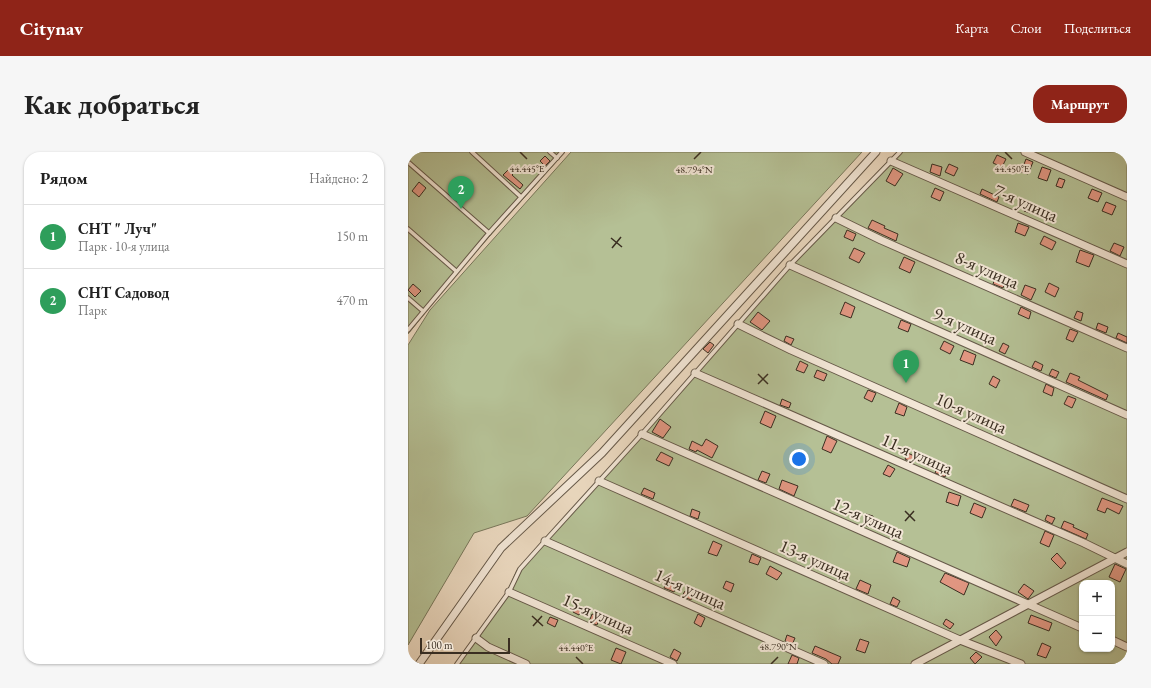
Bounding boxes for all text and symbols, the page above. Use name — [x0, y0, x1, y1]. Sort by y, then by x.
text: Citynav — [20, 16, 83, 41]
text: Карта — [955, 19, 989, 37]
text: Слои — [1011, 19, 1042, 37]
text: Поделиться — [1064, 19, 1131, 37]
button: Маршрут — [1033, 85, 1127, 123]
text: Как добраться — [24, 86, 200, 122]
text: 44.445°E — [510, 162, 545, 175]
text: 44.450°E — [995, 162, 1030, 175]
text: 48.794°N — [675, 163, 713, 176]
text: Рядом — [40, 167, 88, 189]
text: Найдено: 2 — [309, 170, 368, 187]
pin: 2 — [448, 176, 474, 209]
street label: 7-я улица — [991, 178, 1062, 227]
text: СНТ " Луч" — [78, 219, 157, 238]
text: 1 — [50, 228, 56, 245]
text: 150 m — [337, 228, 368, 245]
text: Парк · 10-я улица — [78, 238, 170, 255]
street label: 8-я улица — [952, 245, 1023, 294]
text: СНТ Садовод — [78, 283, 169, 302]
text: 2 — [50, 292, 56, 309]
text: 470 m — [337, 292, 368, 309]
street label: 9-я улица — [930, 301, 1001, 350]
text: Парк — [78, 302, 107, 319]
pin: 1 — [893, 350, 919, 383]
street label: 10-я улица — [932, 387, 1011, 439]
street label: 11-я улица — [878, 428, 957, 480]
your location — [789, 449, 809, 469]
street label: 12-я улица — [829, 492, 908, 544]
street label: 13-я улица — [776, 534, 855, 586]
street label: 14-я улица — [651, 563, 730, 615]
map controls — [1079, 580, 1115, 652]
button: + — [1079, 580, 1115, 616]
street label: 15-я улица — [559, 588, 638, 640]
button: − — [1079, 616, 1115, 652]
scale bar — [420, 636, 510, 655]
text: 100 m — [426, 638, 453, 652]
text: 48.790°N — [759, 640, 797, 653]
text: 44.440°E — [559, 641, 594, 654]

